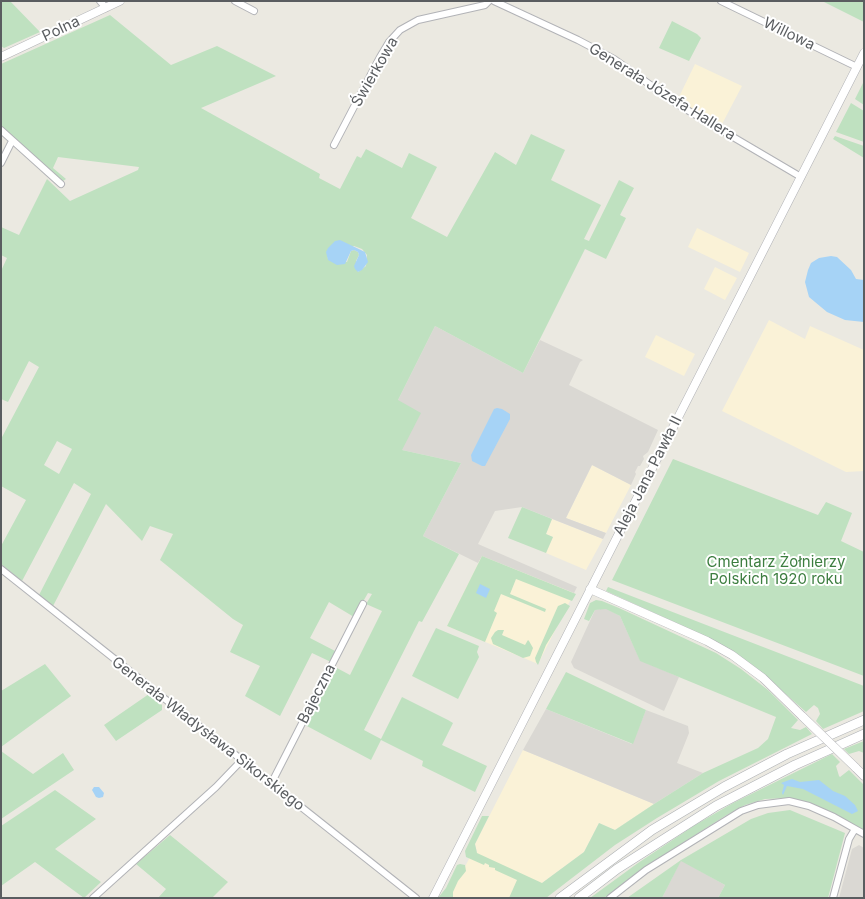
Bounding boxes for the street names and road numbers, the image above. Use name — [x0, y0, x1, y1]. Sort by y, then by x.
street label: Polna — [39, 13, 83, 45]
street label: Willowa — [760, 14, 818, 54]
street label: Świerkowa — [348, 34, 402, 110]
street label: Generała Józefa Hallera — [585, 39, 739, 145]
street label: Aleja Jana Pawła II — [610, 413, 686, 539]
street label: Generała Władysława Sikorskiego — [108, 653, 308, 815]
street label: Bajeczna — [294, 661, 340, 727]

